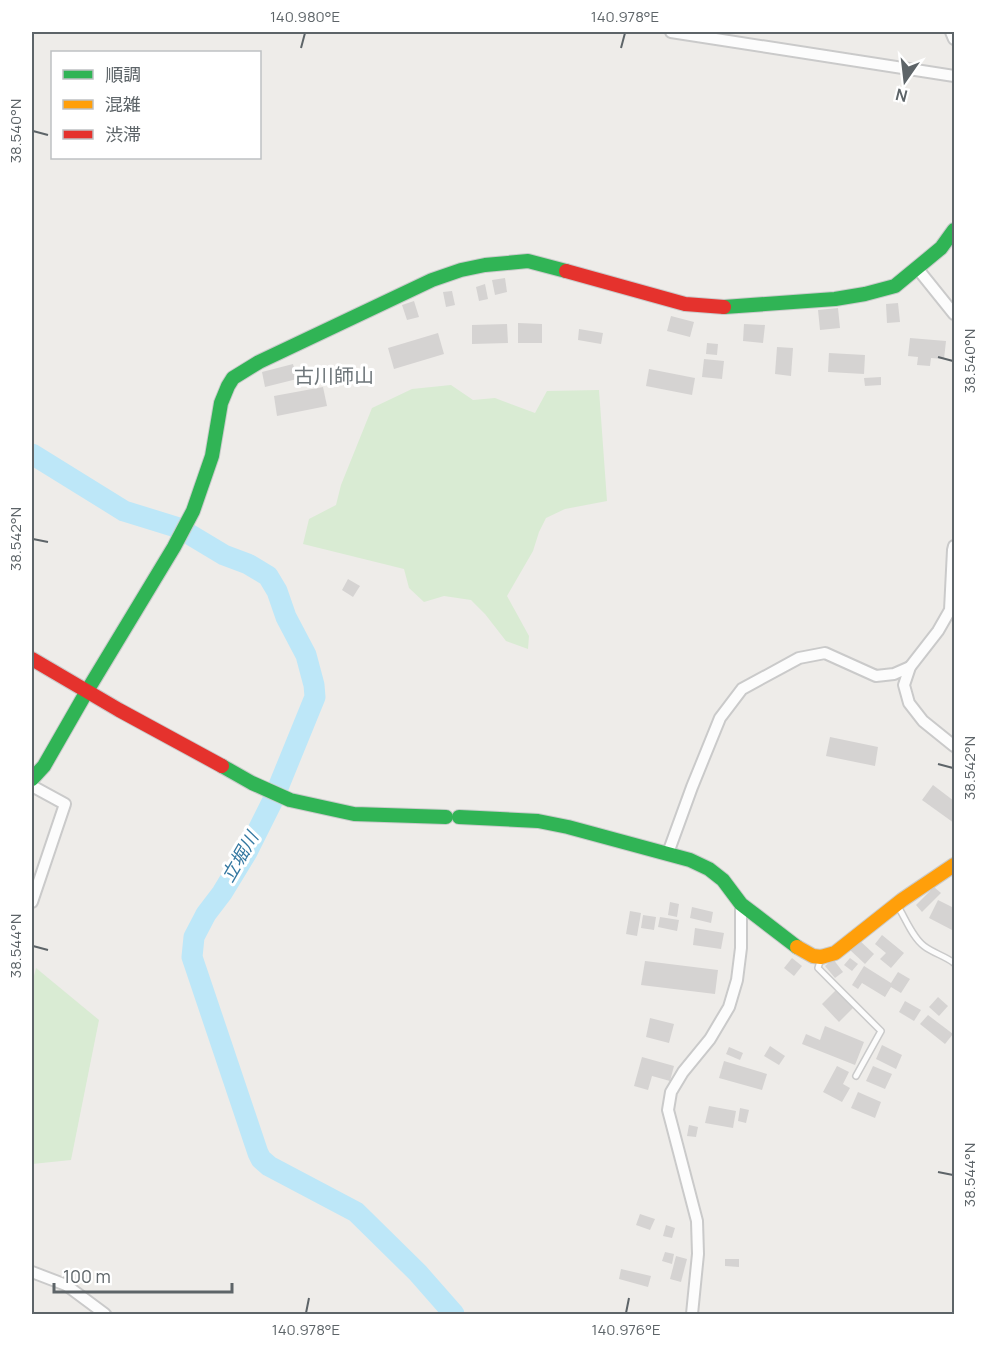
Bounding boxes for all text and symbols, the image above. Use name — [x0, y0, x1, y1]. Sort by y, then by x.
text: 140.980°E — [270, 6, 340, 27]
text: 140.978°E — [591, 6, 659, 27]
legend — [51, 51, 261, 159]
north arrow — [875, 51, 935, 111]
text: 順調 — [105, 62, 141, 86]
text: N — [893, 83, 910, 108]
text: 混雑 — [105, 92, 141, 116]
text: 38.540°N — [5, 99, 26, 163]
text: 渋滞 — [105, 122, 141, 146]
text: 38.540°N — [959, 329, 980, 393]
district label: 古川師山 — [294, 362, 374, 389]
text: 38.542°N — [5, 507, 26, 571]
text: 38.542°N — [959, 736, 980, 800]
water label: 立堀川 — [215, 825, 264, 886]
text: 38.544°N — [5, 914, 26, 978]
text: 38.544°N — [959, 1143, 980, 1207]
scale bar — [54, 1256, 232, 1294]
text: 100 m — [63, 1264, 111, 1288]
text: 140.978°E — [272, 1319, 340, 1340]
text: 140.976°E — [592, 1319, 660, 1340]

